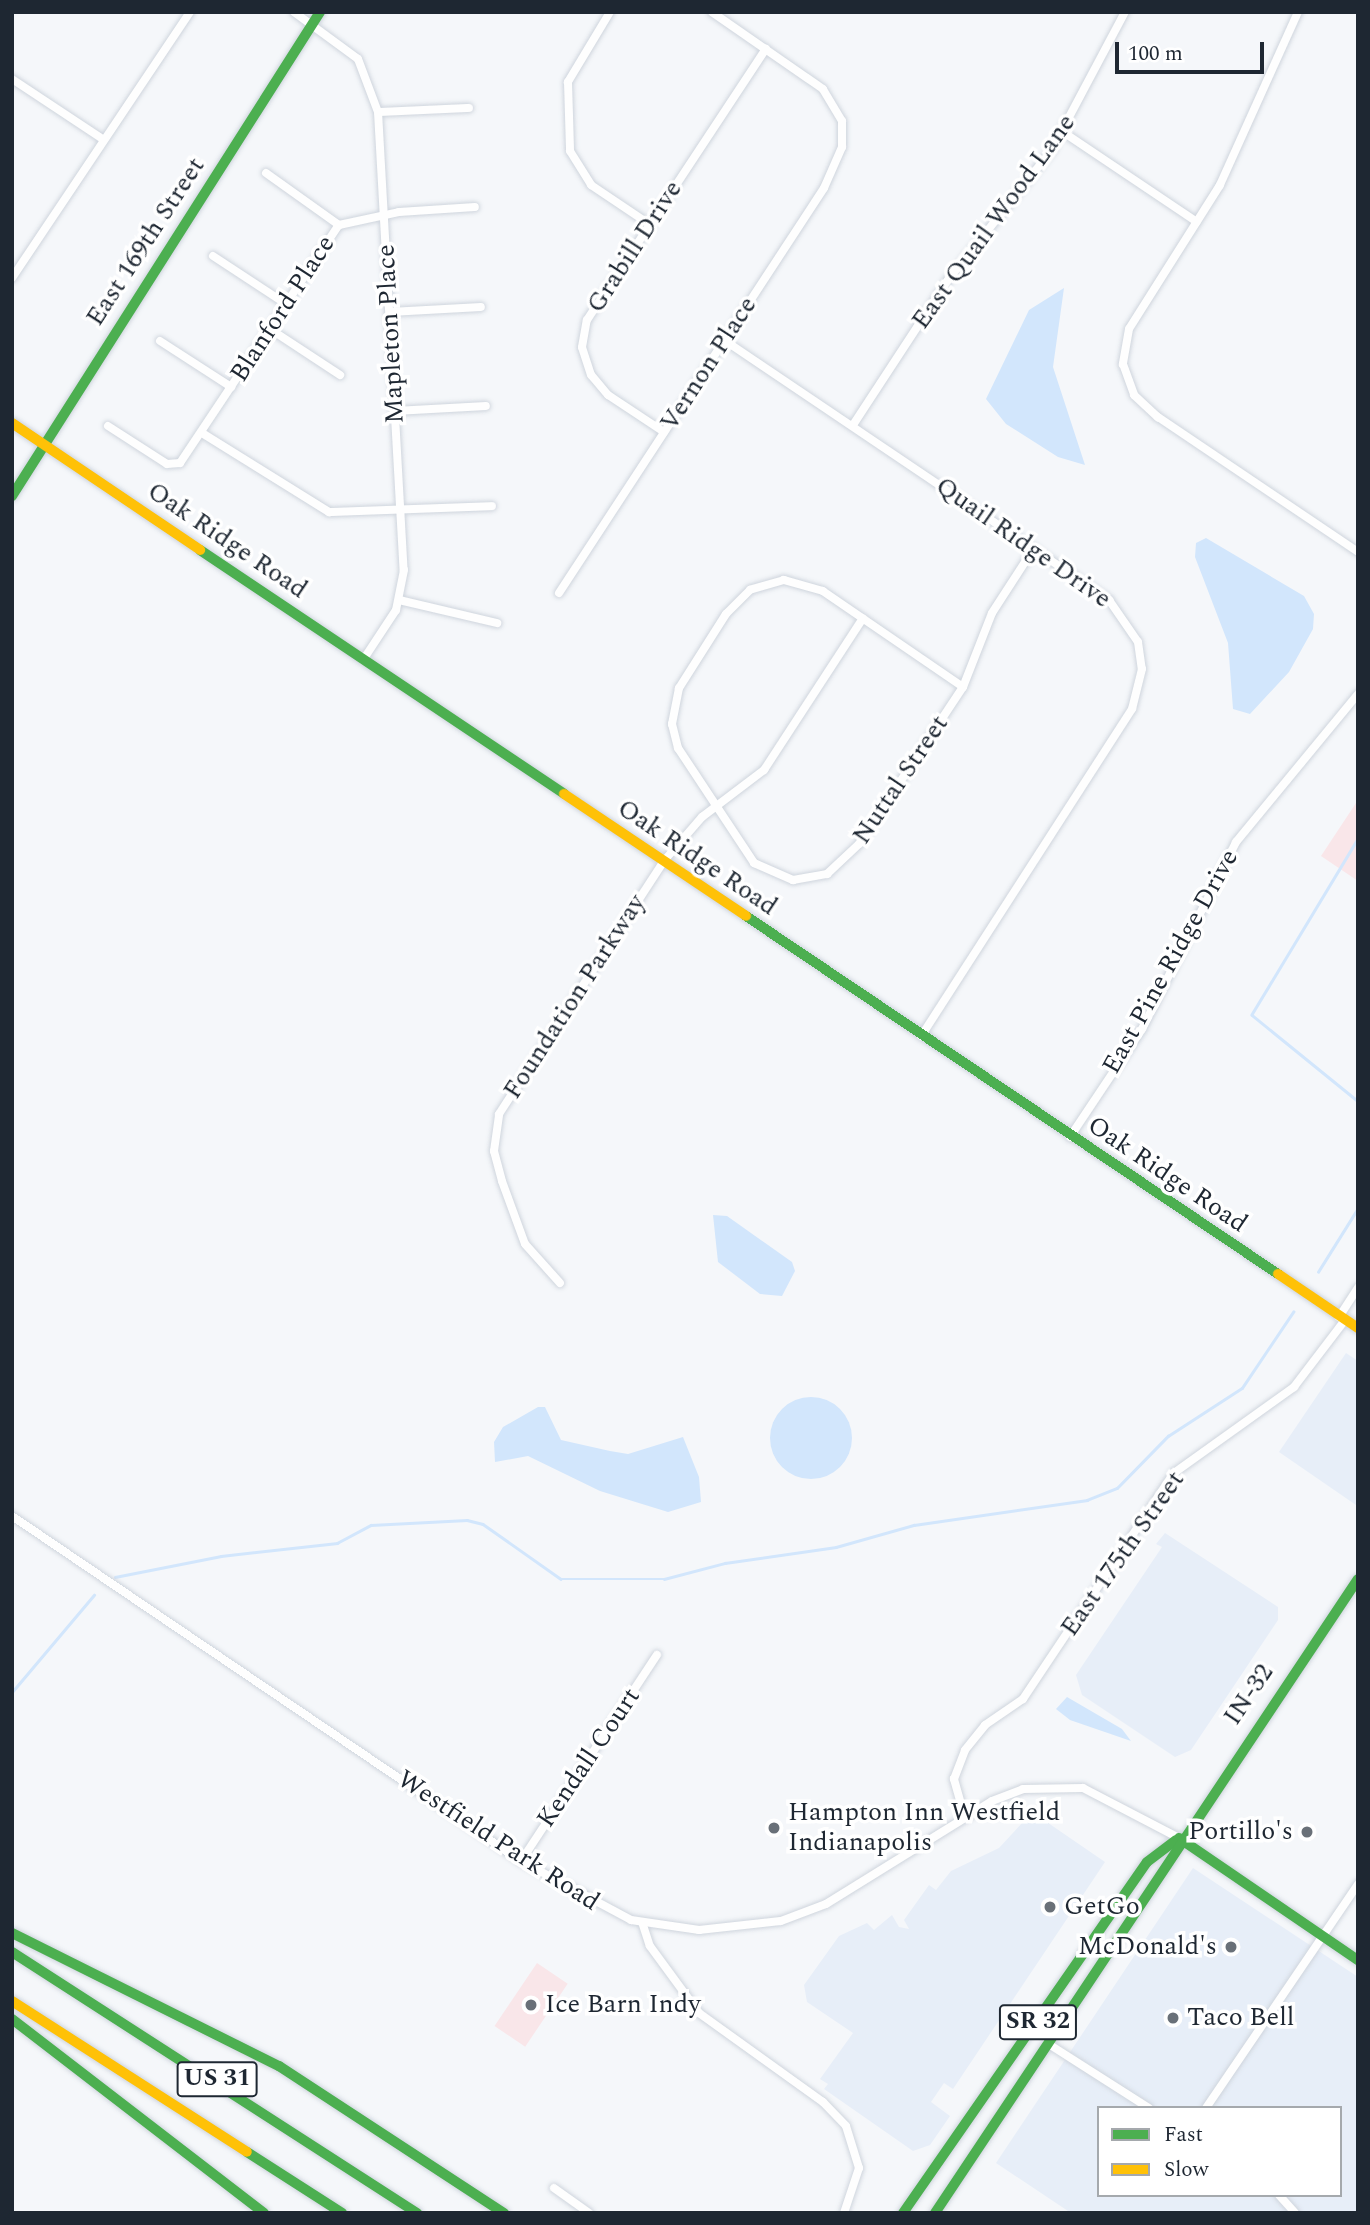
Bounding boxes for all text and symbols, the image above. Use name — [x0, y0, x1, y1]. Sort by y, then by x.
scale bar — [1118, 28, 1267, 72]
text: 100 m — [1128, 38, 1183, 70]
street label: East Quail Wood Lane — [906, 108, 1082, 336]
street label: East 169th Street — [80, 152, 212, 332]
street label: Grabill Drive — [581, 175, 689, 319]
street label: Blanford Place — [224, 230, 342, 388]
street label: Mapleton Place — [371, 244, 411, 424]
street label: Vernon Place — [654, 291, 764, 437]
street label: Quail Ridge Drive — [929, 471, 1117, 615]
street label: Oak Ridge Road — [141, 476, 313, 606]
street label: Nuttal Street — [846, 710, 956, 850]
street label: Oak Ridge Road — [611, 793, 783, 923]
street label: East Pine Ridge Drive — [1096, 844, 1246, 1080]
street label: Foundation Parkway — [497, 889, 653, 1105]
street label: Oak Ridge Road — [1081, 1110, 1253, 1240]
street label: East 175th Street — [1054, 1465, 1192, 1643]
street label: IN-32 — [1217, 1659, 1281, 1731]
street label: Kendall Court — [531, 1682, 647, 1834]
street label: Westfield Park Road — [391, 1764, 605, 1918]
place label: Hampton Inn Westfield Indianapolis — [788, 1797, 1060, 1858]
place label: Portillo's — [1188, 1816, 1293, 1848]
marker: Hampton Inn Westfield Indianapolis — [766, 1820, 782, 1836]
marker: Portillo's — [1299, 1824, 1315, 1840]
place label: GetGo — [1064, 1891, 1140, 1923]
marker: GetGo — [1042, 1899, 1058, 1915]
place label: McDonald's — [1078, 1931, 1217, 1963]
marker: McDonald's — [1223, 1939, 1239, 1955]
place label: Ice Barn Indy — [545, 1989, 701, 2021]
marker: Ice Barn Indy — [523, 1997, 539, 2013]
road number: SR 32 — [998, 2001, 1078, 2042]
place label: Taco Bell — [1187, 2002, 1294, 2034]
marker: Taco Bell — [1165, 2010, 1181, 2026]
road number: US 31 — [175, 2058, 259, 2100]
legend — [1097, 2106, 1342, 2197]
text: Fast — [1164, 2119, 1203, 2151]
text: Slow — [1164, 2154, 1208, 2186]

